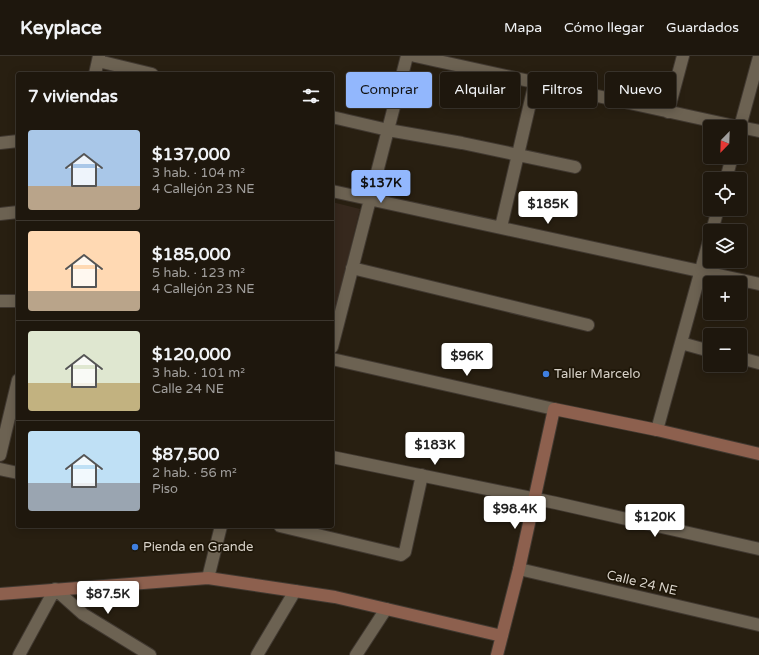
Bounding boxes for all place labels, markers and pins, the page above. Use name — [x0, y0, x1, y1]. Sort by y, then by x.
pin: $137K — [353, 170, 409, 204]
pin: $185K — [520, 191, 576, 225]
pin: $96K — [443, 343, 491, 377]
place label: Taller Marcelo — [554, 366, 640, 382]
marker: Taller Marcelo — [541, 369, 551, 379]
pin: $183K — [407, 432, 463, 466]
pin: $98.4K — [482, 496, 548, 530]
pin: $120K — [627, 504, 683, 538]
place label: Pienda en Grande — [143, 539, 253, 555]
marker: Pienda en Grande — [130, 542, 140, 552]
pin: $87.5K — [75, 581, 141, 615]

